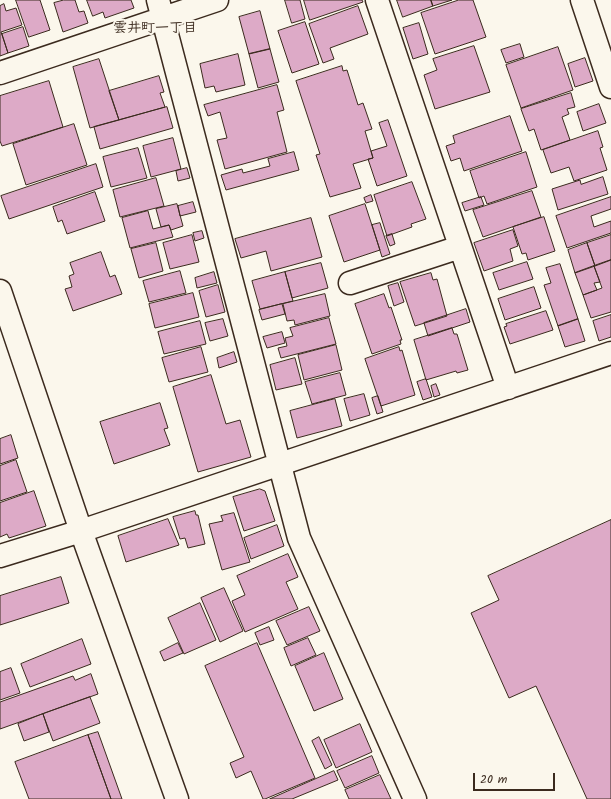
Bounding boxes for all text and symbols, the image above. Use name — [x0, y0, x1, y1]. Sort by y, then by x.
district label: 雲井町一丁目 — [113, 22, 197, 38]
scale bar — [475, 765, 557, 791]
text: 20 m — [480, 770, 507, 789]

